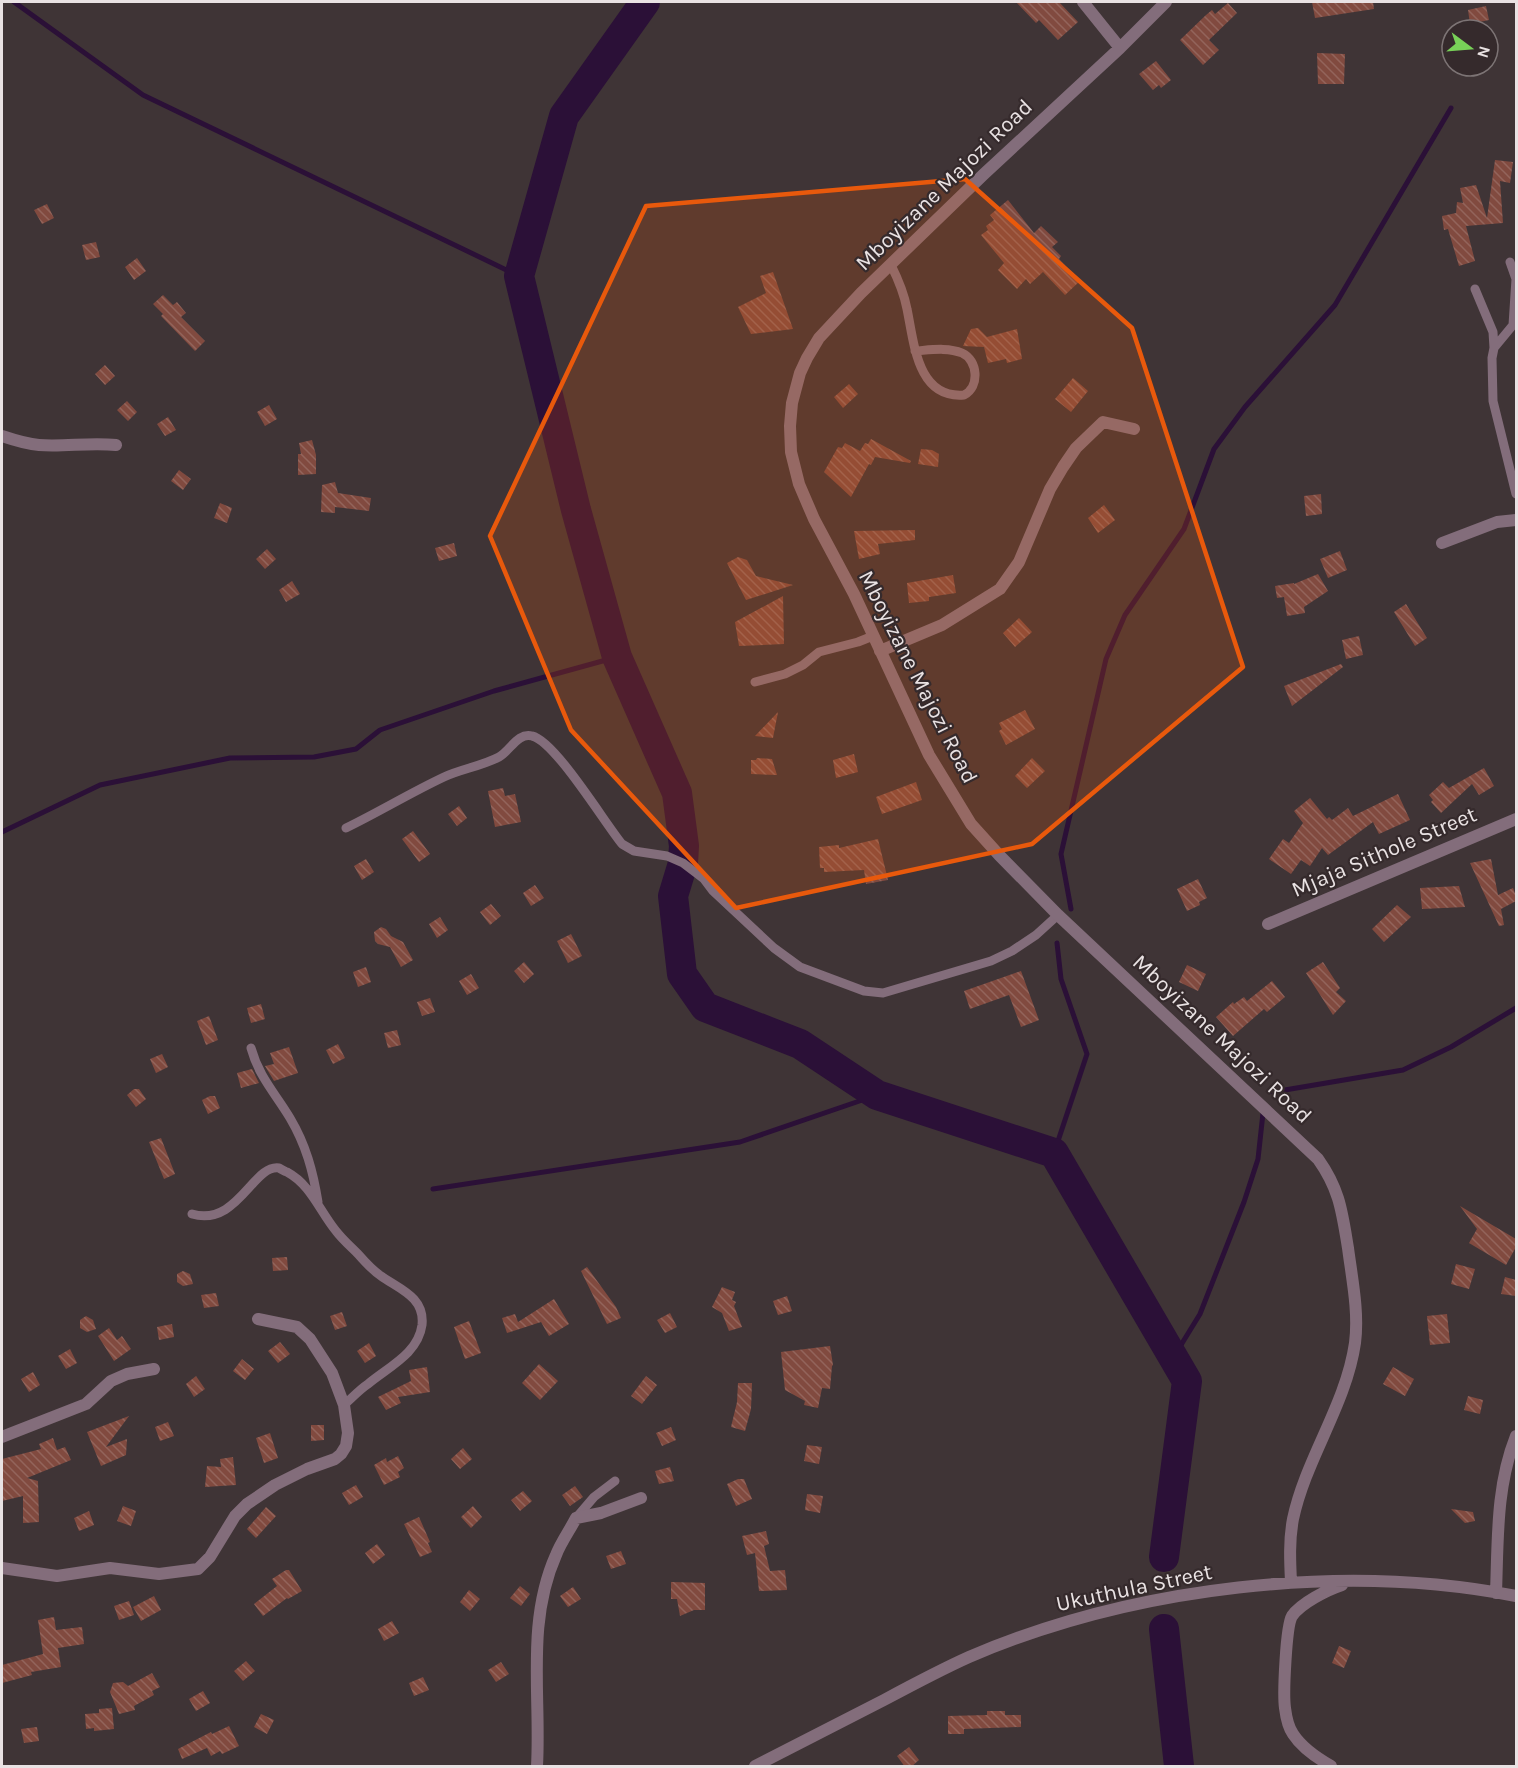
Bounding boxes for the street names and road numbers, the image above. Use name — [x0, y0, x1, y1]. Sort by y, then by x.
street label: Mboyizane Majozi Road — [850, 94, 1038, 276]
street label: Mboyizane Majozi Road — [853, 566, 983, 788]
street label: Mjaja Sithole Street — [1288, 801, 1480, 903]
street label: Mboyizane Majozi Road — [1127, 949, 1317, 1129]
street label: Ukuthula Street — [1054, 1559, 1214, 1617]

